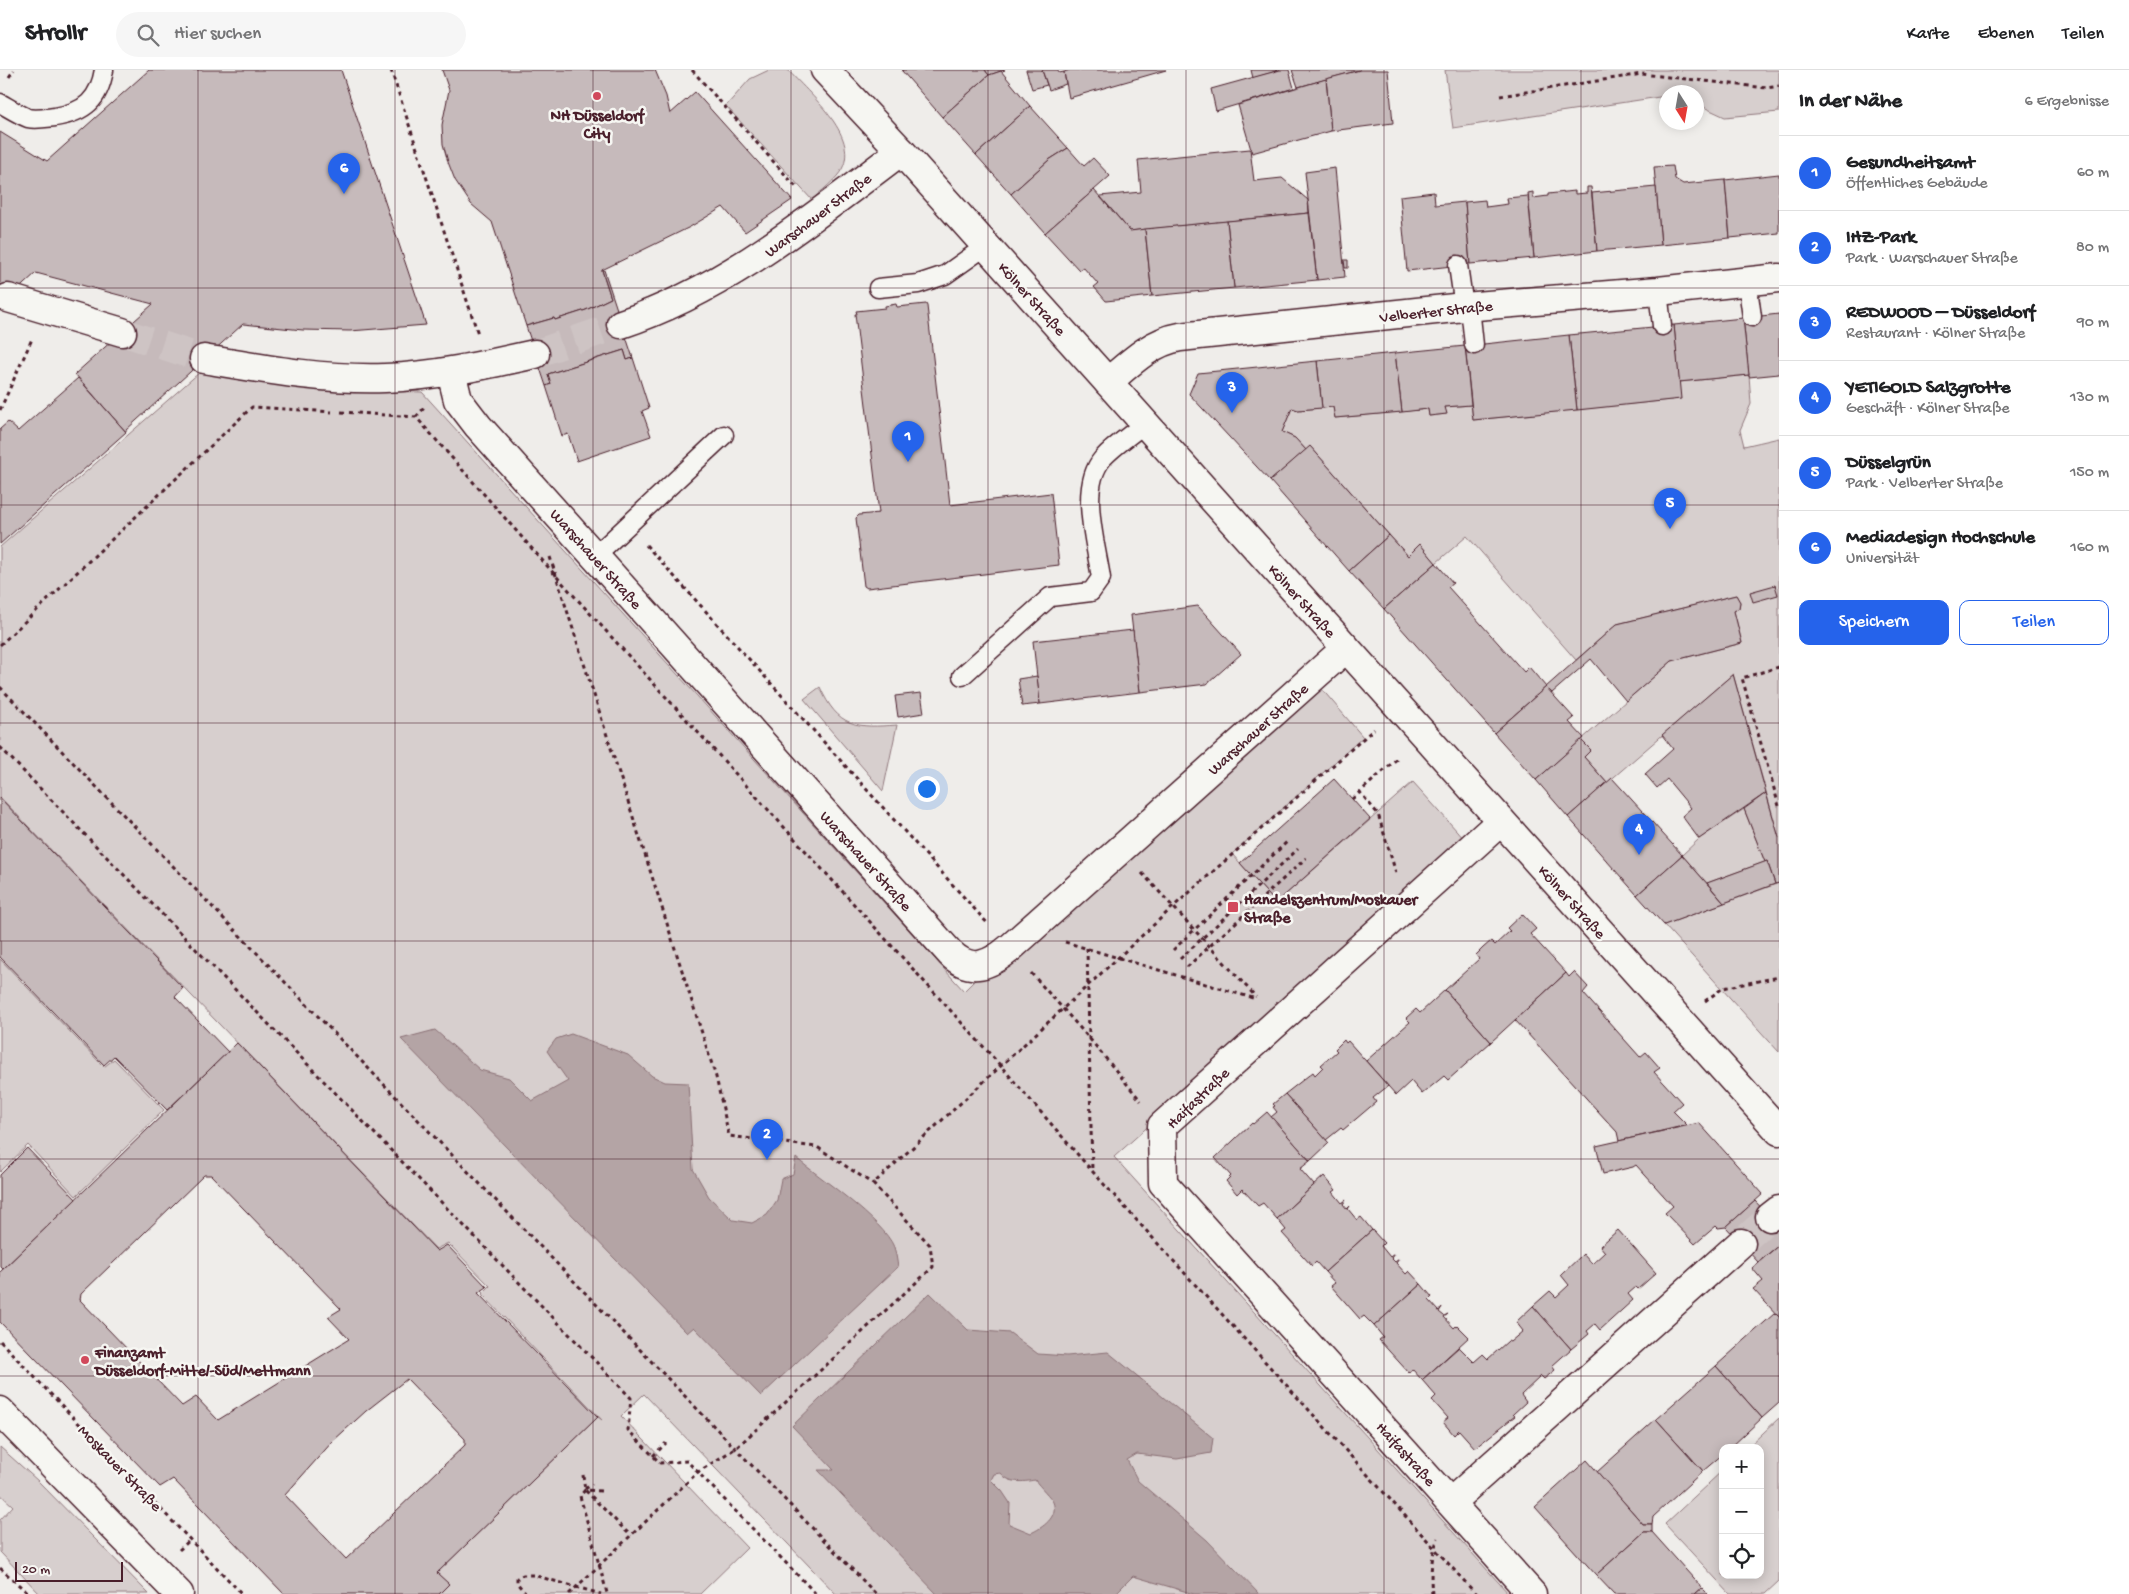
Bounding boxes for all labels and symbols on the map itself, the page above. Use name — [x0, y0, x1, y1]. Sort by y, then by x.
north arrow — [1659, 85, 1704, 130]
marker: NH Düsseldorf City — [591, 90, 603, 102]
place label: NH Düsseldorf City — [550, 107, 646, 145]
pin: 6 — [328, 153, 360, 194]
street label: Warschauer Straße — [762, 170, 877, 263]
street label: Kölner Straße — [992, 260, 1069, 342]
street label: Velberter Straße — [1378, 298, 1495, 329]
pin: 3 — [1216, 372, 1248, 413]
pin: 1 — [892, 421, 924, 462]
pin: 5 — [1654, 488, 1686, 529]
street label: Warschauer Straße — [544, 506, 645, 615]
street label: Kölner Straße — [1262, 562, 1339, 644]
street label: Warschauer Straße — [1205, 680, 1314, 781]
your location — [914, 776, 940, 802]
street label: Warschauer Straße — [814, 808, 915, 917]
pin: 4 — [1623, 814, 1655, 855]
street label: Kölner Straße — [1532, 863, 1609, 945]
place label: Handelszentrum/Moskauer Straße — [1244, 892, 1420, 929]
marker: Handelszentrum/Moskauer Straße — [1226, 900, 1240, 914]
street label: Haifastraße — [1164, 1064, 1235, 1134]
pin: 2 — [751, 1119, 783, 1160]
place label: Finanzamt Düsseldorf-Mitte/-Süd/Mettmann — [93, 1345, 311, 1382]
marker: Finanzamt Düsseldorf-Mitte/-Süd/Mettmann — [79, 1354, 91, 1366]
street label: Haifastraße — [1371, 1419, 1439, 1492]
street label: Moskauer Straße — [72, 1422, 165, 1517]
scale bar — [15, 1559, 122, 1582]

